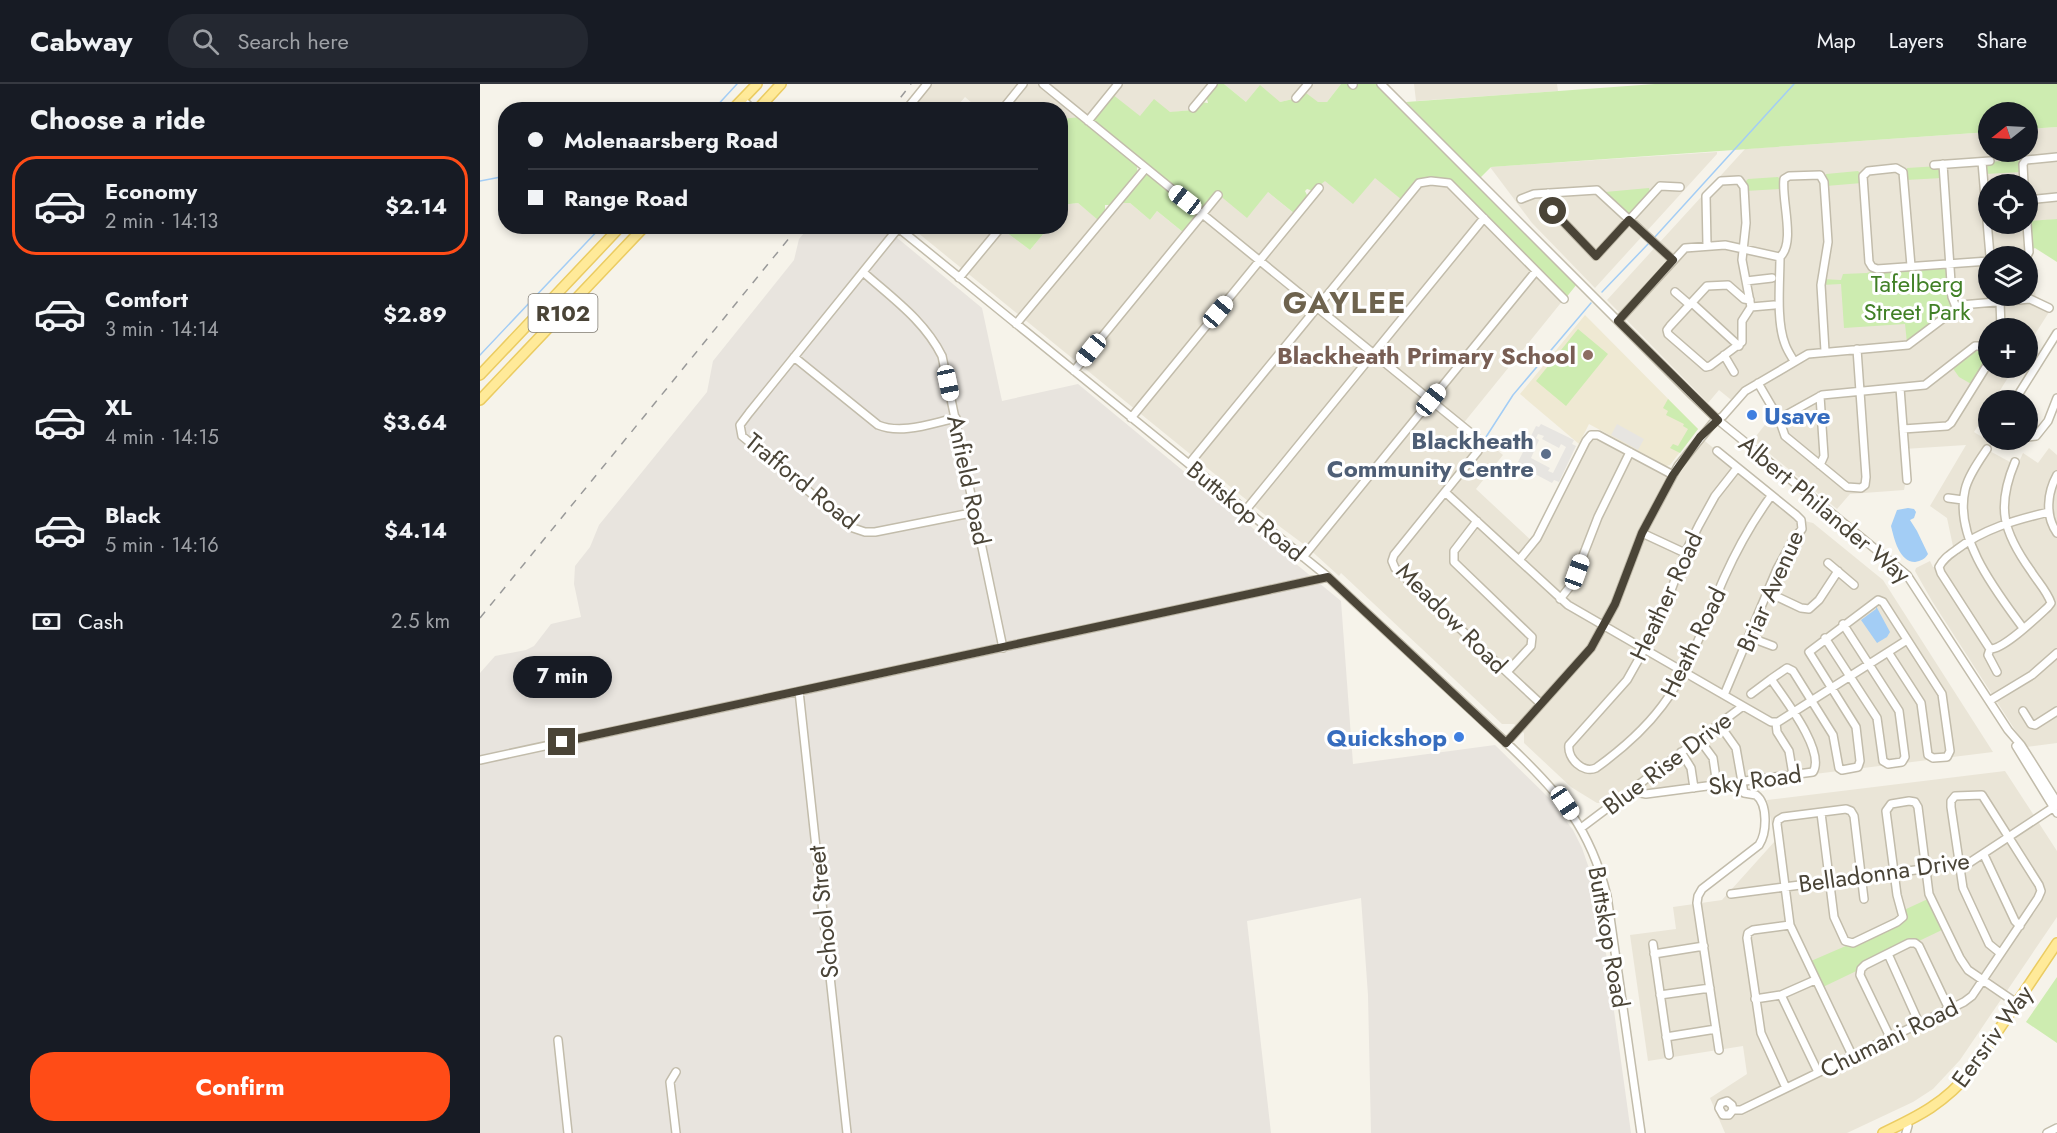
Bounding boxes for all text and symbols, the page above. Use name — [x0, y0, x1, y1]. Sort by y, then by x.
search box — [168, 14, 588, 68]
text: Cabway — [30, 21, 132, 62]
icon: search — [189, 25, 222, 58]
text: Search here — [237, 25, 349, 57]
text: Map — [1817, 26, 1856, 56]
text: Layers — [1889, 26, 1944, 56]
text: Share — [1977, 26, 2027, 56]
text: Choose a ride — [30, 100, 205, 139]
north arrow — [1978, 102, 2038, 162]
map controls — [1978, 102, 2038, 450]
text: Molenaarsberg Road — [564, 124, 778, 156]
button: locate — [1978, 174, 2038, 234]
text: Economy — [105, 175, 197, 207]
icon: car — [33, 179, 87, 233]
text: Range Road — [564, 182, 688, 214]
car — [1165, 182, 1205, 218]
text: $2.14 — [385, 190, 447, 222]
route start — [1539, 197, 1566, 224]
text: 2 min · 14:13 — [105, 207, 218, 236]
button: layers — [1978, 246, 2038, 306]
park label: Tafelberg Street Park — [1863, 266, 1971, 329]
district label: GAYLEE — [1283, 281, 1407, 324]
text: Comfort — [105, 283, 188, 315]
icon: car — [33, 287, 87, 341]
car — [1200, 292, 1236, 332]
road number: R102 — [528, 294, 598, 332]
text: $2.89 — [383, 298, 447, 330]
text: 3 min · 14:14 — [105, 315, 219, 344]
button: + — [1978, 318, 2038, 378]
car — [1073, 330, 1109, 370]
place label: Blackheath Primary School — [1277, 338, 1576, 373]
marker: Blackheath Primary School — [1581, 348, 1595, 362]
car — [935, 364, 961, 402]
car — [1413, 380, 1449, 420]
button: − — [1978, 390, 2038, 450]
text: XL — [105, 391, 132, 423]
icon: car — [33, 395, 87, 449]
place label: Usave — [1764, 398, 1831, 433]
text: $3.64 — [383, 406, 447, 438]
marker: Usave — [1745, 408, 1759, 422]
street label: Anfield Road — [938, 412, 1000, 548]
text: 4 min · 14:15 — [105, 423, 219, 452]
place label: Blackheath Community Centre — [1327, 423, 1534, 486]
street label: Trafford Road — [738, 424, 866, 538]
street label: Albert Philander Way — [1731, 426, 1919, 592]
marker: Blackheath Community Centre — [1539, 447, 1553, 461]
street label: Buttskop Road — [1179, 452, 1313, 570]
text: Black — [105, 499, 161, 531]
icon: car — [33, 503, 87, 557]
text: $4.14 — [384, 514, 447, 546]
street label: Briar Avenue — [1728, 525, 1812, 657]
street label: Heather Road — [1621, 526, 1711, 666]
text: 5 min · 14:16 — [105, 531, 219, 560]
car — [1562, 552, 1592, 592]
street label: Meadow Road — [1388, 554, 1516, 682]
street label: Heath Road — [1651, 581, 1735, 703]
icon: cash — [30, 605, 63, 638]
text: Cash — [78, 605, 124, 637]
text: 2.5 km — [391, 607, 450, 636]
callout: 7 min — [512, 655, 612, 697]
text: 7 min — [537, 662, 588, 691]
street label: Blue Rise Drive — [1595, 703, 1739, 823]
place label: Quickshop — [1327, 720, 1447, 755]
route end — [548, 728, 575, 755]
marker: Quickshop — [1452, 730, 1466, 744]
street label: Sky Road — [1706, 756, 1804, 804]
car — [1547, 783, 1583, 823]
street label: Belladonna Drive — [1796, 843, 1972, 901]
street label: School Street — [799, 844, 847, 980]
street label: Buttskop Road — [1579, 863, 1639, 1011]
street label: Eersriv Way — [1943, 977, 2041, 1094]
street label: Chumani Road — [1814, 989, 1964, 1087]
button: Confirm — [30, 1052, 450, 1121]

